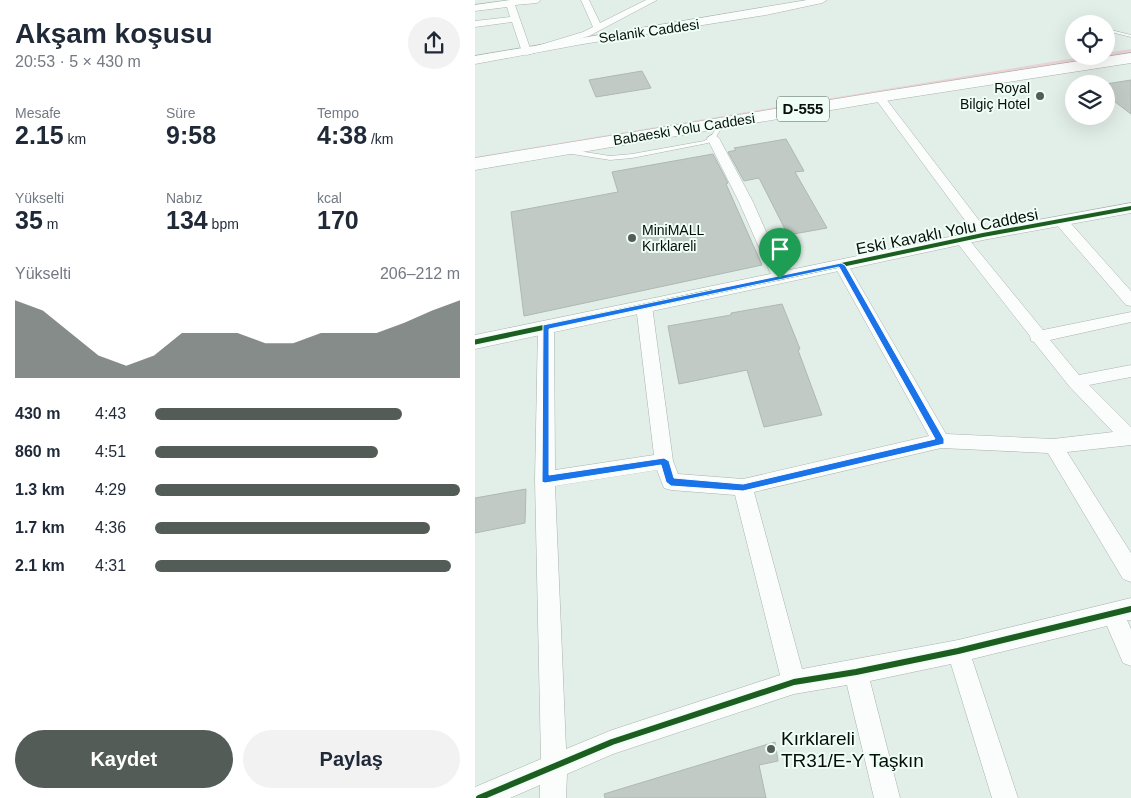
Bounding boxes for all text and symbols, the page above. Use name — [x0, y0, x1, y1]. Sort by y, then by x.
map controls — [1065, 15, 1115, 125]
button: locate — [1065, 15, 1115, 65]
street label: Selanik Caddesi — [598, 16, 700, 46]
button: share — [408, 17, 460, 69]
text: Akşam koşusu — [15, 18, 213, 49]
text: 20:53 · 5 × 430 m — [15, 53, 141, 70]
button: layers — [1065, 75, 1115, 125]
place label: Royal Bilgiç Hotel — [960, 80, 1030, 112]
marker: Royal Bilgiç Hotel — [1034, 90, 1046, 102]
road number: D-555 — [777, 96, 829, 122]
text: Mesafe — [15, 105, 61, 121]
text: Süre — [166, 105, 196, 121]
text: Tempo — [317, 105, 359, 121]
street label: Babaeski Yolu Caddesi — [612, 110, 756, 148]
text: 2.15 — [15, 121, 64, 149]
text: 9:58 — [166, 121, 216, 149]
text: 4:38 — [317, 121, 367, 149]
text: km — [64, 131, 86, 147]
text: /km — [367, 131, 394, 147]
text: Yükselti — [15, 190, 64, 206]
text: Nabız — [166, 190, 203, 206]
text: kcal — [317, 190, 342, 206]
street label: Eski Kavaklı Yolu Caddesi — [855, 205, 1040, 257]
text: 35 — [15, 206, 43, 234]
text: 134 — [166, 206, 208, 234]
text: 170 — [317, 206, 359, 234]
text: m — [43, 216, 58, 232]
text: bpm — [208, 216, 239, 232]
place label: MiniMALL Kırklareli — [642, 222, 704, 254]
pin — [759, 228, 801, 279]
marker: MiniMALL Kırklareli — [626, 232, 638, 244]
icon: arrive — [766, 235, 794, 263]
text: Yükselti — [15, 265, 71, 282]
text: 206–212 m — [380, 265, 460, 282]
text: 430 m — [15, 405, 60, 422]
text: 4:43 — [95, 405, 126, 422]
text: 860 m — [15, 443, 60, 460]
text: 4:51 — [95, 443, 126, 460]
text: 1.3 km — [15, 481, 65, 498]
text: 4:29 — [95, 481, 126, 498]
text: 1.7 km — [15, 519, 65, 536]
text: 4:36 — [95, 519, 126, 536]
text: 2.1 km — [15, 557, 65, 574]
text: 4:31 — [95, 557, 126, 574]
place label: Kırklareli TR31/E-Y Taşkın — [781, 728, 924, 771]
button: Kaydet — [15, 730, 233, 788]
button: Paylaş — [243, 730, 460, 788]
marker: Kırklareli TR31/E-Y Taşkın — [765, 743, 777, 755]

